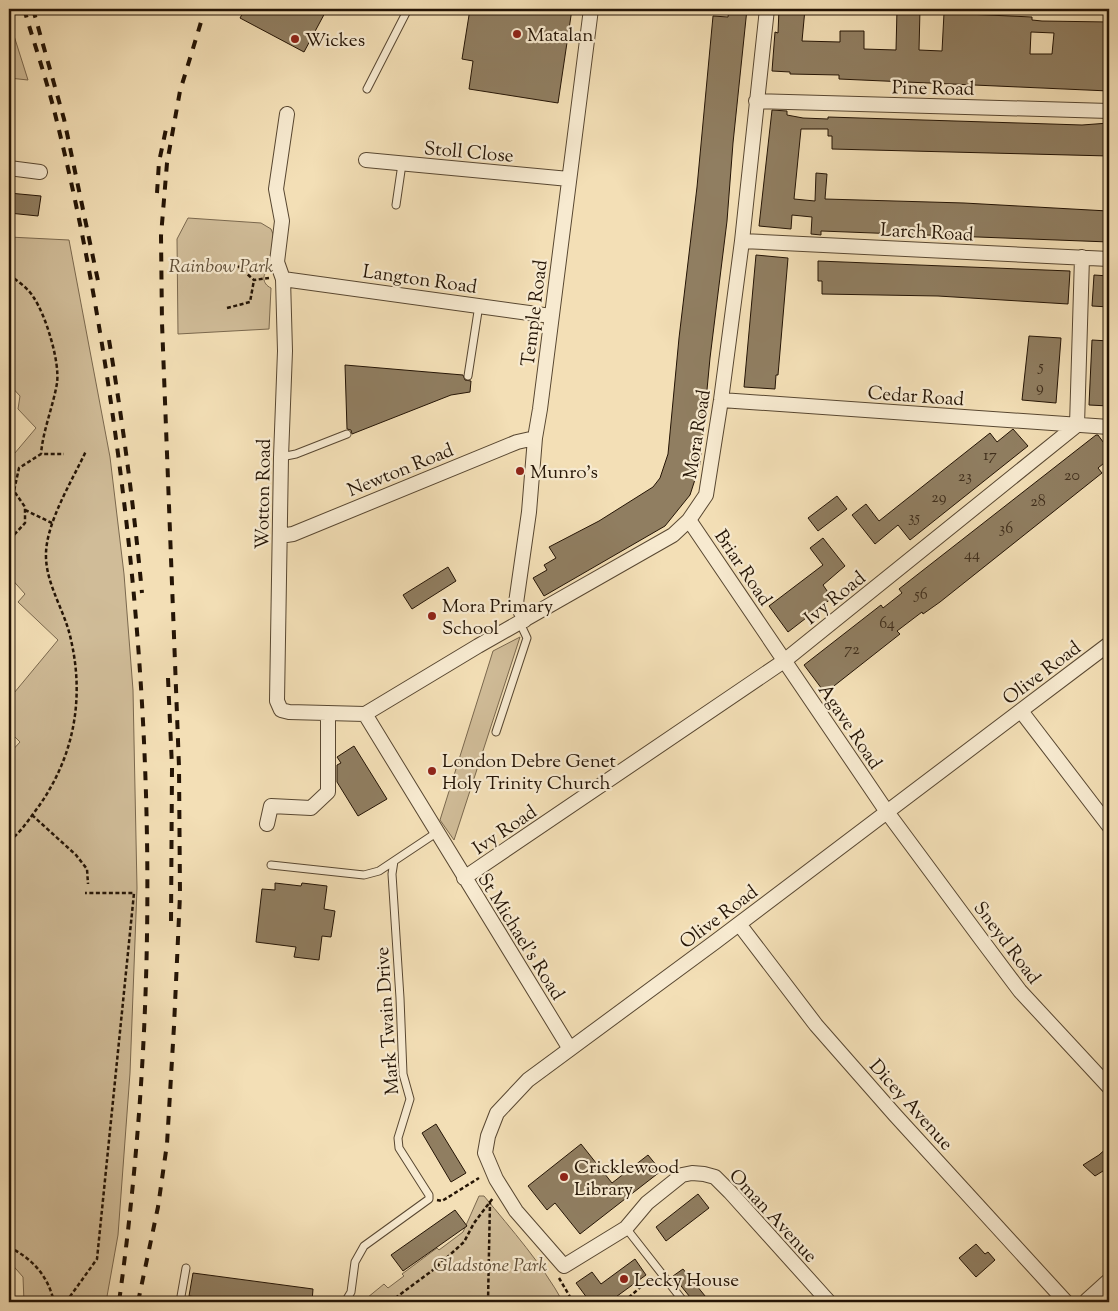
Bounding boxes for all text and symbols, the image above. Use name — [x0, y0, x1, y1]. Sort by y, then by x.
place label: Matalan — [527, 23, 594, 50]
place label: Wickes — [305, 28, 365, 55]
marker: Matalan — [511, 28, 523, 40]
marker: Wickes — [289, 33, 301, 45]
street label: Pine Road — [891, 75, 975, 104]
street label: Stoll Close — [423, 136, 515, 171]
street label: Larch Road — [879, 218, 975, 249]
park label: Rainbow Park — [169, 254, 274, 281]
street label: Temple Road — [516, 258, 555, 368]
street label: Langton Road — [361, 259, 479, 302]
house number: 5 — [1037, 356, 1044, 379]
house number: 9 — [1036, 377, 1044, 400]
street label: Cedar Road — [867, 381, 965, 414]
street label: Mora Road — [678, 387, 719, 481]
street label: Wotton Road — [250, 438, 279, 550]
street label: Newton Road — [344, 438, 458, 505]
house number: 17 — [983, 445, 997, 468]
place label: Munro's — [530, 460, 598, 487]
marker: Munro's — [514, 465, 526, 477]
house number: 20 — [1064, 465, 1080, 488]
house number: 23 — [958, 466, 972, 489]
house number: 29 — [931, 487, 947, 510]
house number: 28 — [1030, 491, 1046, 514]
house number: 35 — [908, 507, 920, 530]
house number: 36 — [999, 518, 1013, 541]
street label: Briar Road — [706, 525, 778, 612]
house number: 44 — [964, 544, 980, 567]
street label: Ivy Road — [799, 566, 872, 632]
house number: 56 — [913, 584, 928, 607]
place label: Mora Primary School — [442, 594, 554, 643]
marker: Mora Primary School — [426, 610, 438, 622]
house number: 64 — [879, 613, 895, 636]
street label: Olive Road — [998, 635, 1087, 712]
house number: 72 — [844, 639, 860, 662]
street label: Agave Road — [810, 679, 888, 776]
place label: London Debre Genet Holy Trinity Church — [442, 749, 616, 798]
marker: London Debre Genet Holy Trinity Church — [426, 765, 438, 777]
street label: Ivy Road — [468, 799, 543, 863]
street label: St Michael's Road — [470, 869, 570, 1006]
street label: Olive Road — [675, 879, 764, 956]
street label: Sneyd Road — [966, 896, 1046, 991]
street label: Mark Twain Drive — [370, 946, 407, 1096]
street label: Dicey Avenue — [862, 1054, 959, 1157]
place label: Cricklewood Library — [574, 1155, 679, 1204]
street label: Oman Avenue — [722, 1164, 823, 1270]
marker: Cricklewood Library — [558, 1171, 570, 1183]
park label: Gladstone Park — [433, 1253, 547, 1280]
place label: Lecky House — [634, 1268, 739, 1295]
marker: Lecky House — [618, 1273, 630, 1285]

